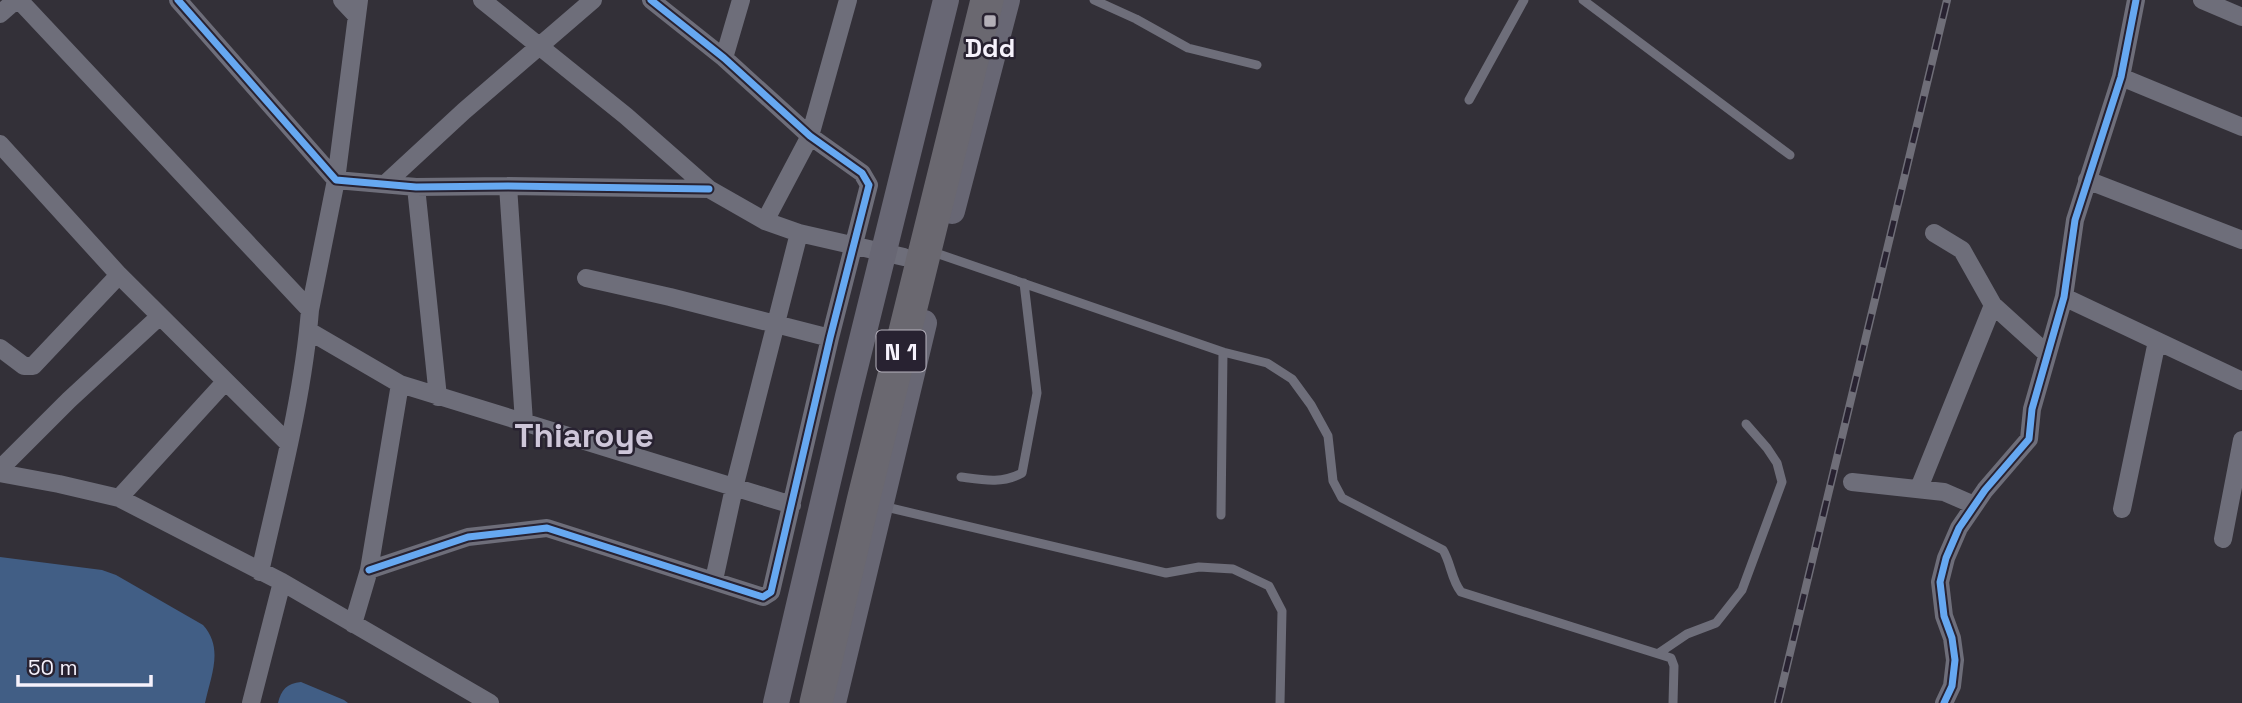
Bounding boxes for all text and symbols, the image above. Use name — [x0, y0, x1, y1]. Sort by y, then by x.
marker: Ddd — [982, 13, 998, 29]
place label: Ddd — [965, 31, 1015, 65]
road number: N 1 — [876, 330, 926, 372]
district label: Thiaroye — [514, 415, 654, 457]
scale bar — [18, 644, 150, 688]
text: 50 m — [28, 654, 78, 681]

